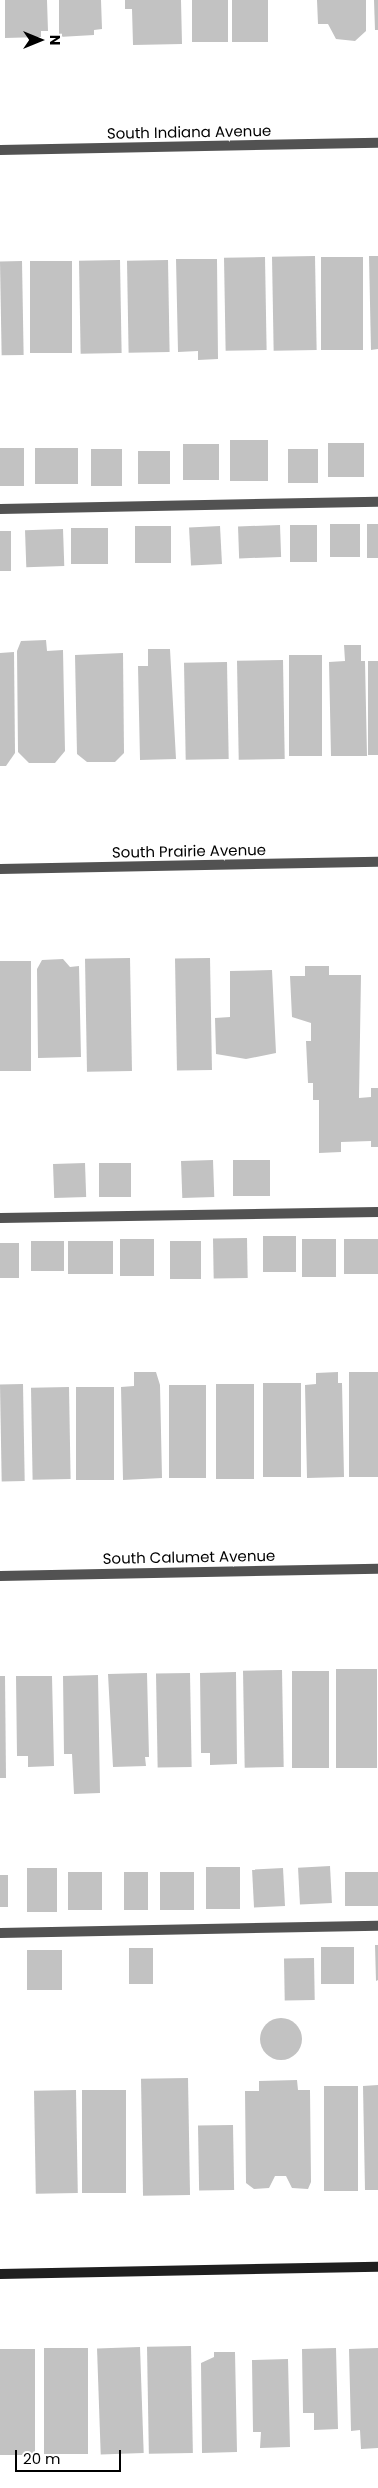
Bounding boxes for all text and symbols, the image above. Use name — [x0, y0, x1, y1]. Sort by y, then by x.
north arrow — [15, 15, 65, 65]
text: N — [45, 35, 65, 45]
street label: South Indiana Avenue — [107, 122, 271, 142]
street label: South Prairie Avenue — [112, 841, 266, 861]
street label: South Calumet Avenue — [103, 1546, 275, 1568]
scale bar — [18, 2440, 124, 2472]
text: 20 m — [23, 2448, 61, 2469]

